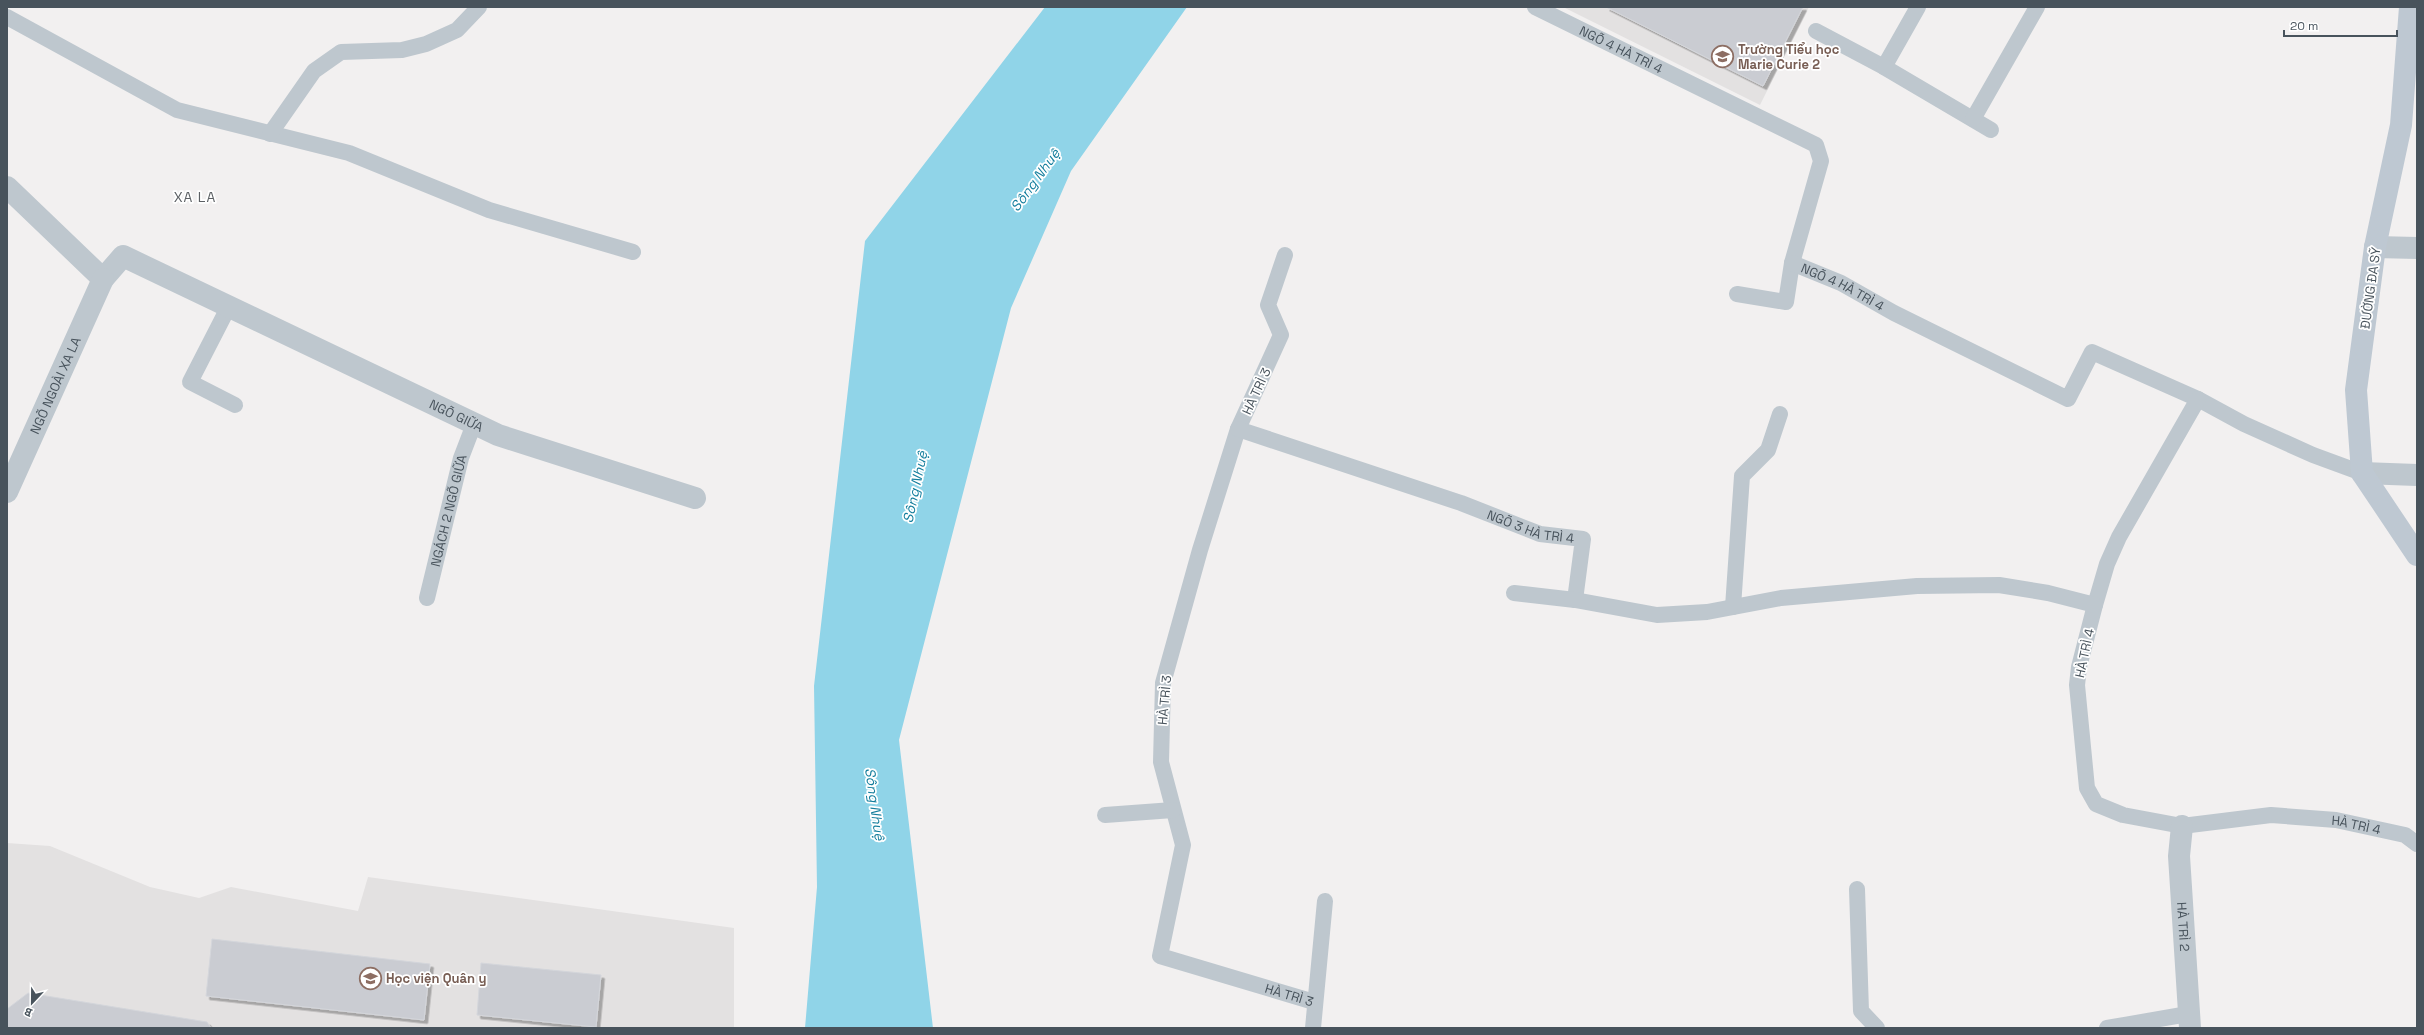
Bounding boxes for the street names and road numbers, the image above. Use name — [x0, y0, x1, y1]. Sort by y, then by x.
street label: NGÕ 4 HÀ TRÌ 4 — [1576, 22, 1665, 77]
street label: ĐƯỜNG ĐA SỸ — [2356, 246, 2385, 330]
street label: NGÕ 4 HÀ TRÌ 4 — [1798, 260, 1887, 315]
street label: NGÕ NGOÀI XA LA — [26, 334, 85, 437]
street label: HÀ TRÌ 3 — [1238, 365, 1275, 417]
street label: NGÕ GIỮA — [427, 396, 486, 436]
street label: NGÁCH 2 NGÕ GIỮA — [427, 453, 471, 568]
street label: NGÕ 3 HÀ TRÌ 4 — [1484, 506, 1575, 547]
street label: HÀ TRÌ 4 — [2071, 627, 2098, 679]
street label: HÀ TRÌ 3 — [1154, 674, 1175, 726]
street label: HÀ TRÌ 4 — [2331, 812, 2382, 839]
street label: HÀ TRÌ 2 — [2173, 901, 2193, 952]
street label: HÀ TRÌ 3 — [1263, 980, 1316, 1010]

